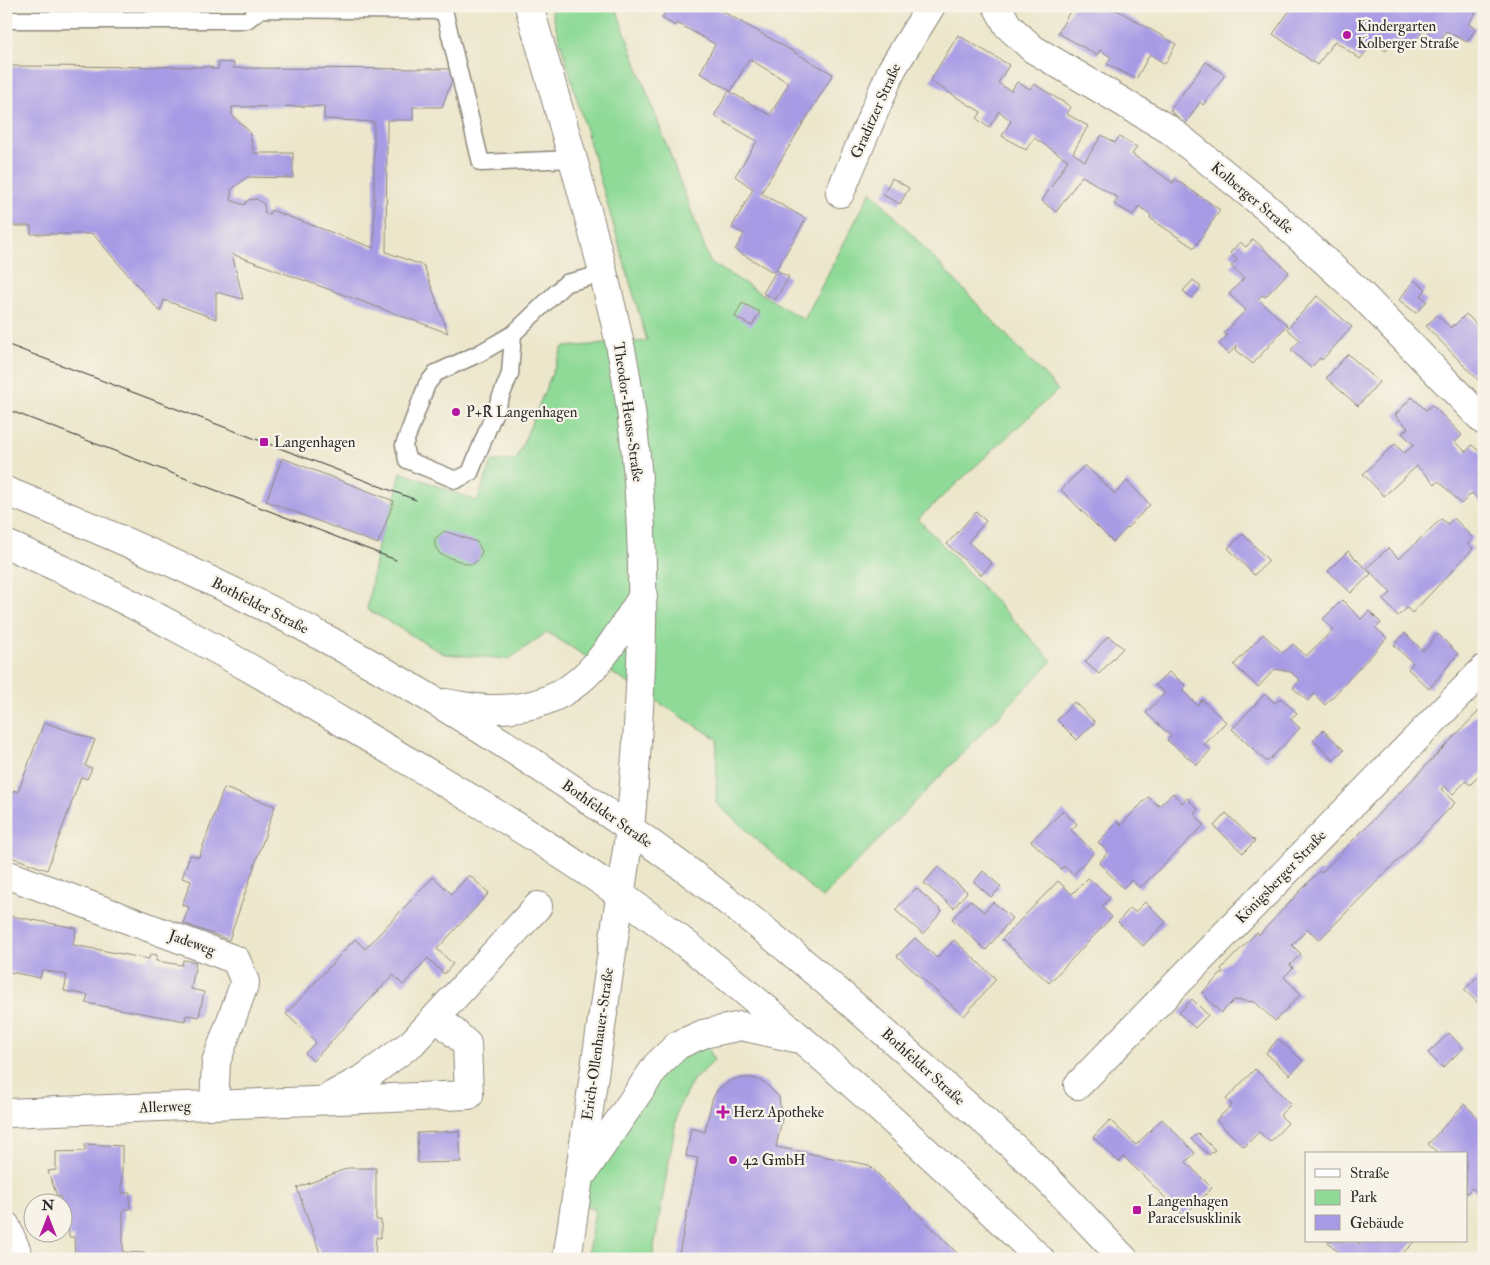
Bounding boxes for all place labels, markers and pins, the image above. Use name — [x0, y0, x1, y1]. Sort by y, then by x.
place label: Kindergarten Kolberger Straße — [1357, 17, 1459, 53]
marker: Kindergarten Kolberger Straße — [1341, 29, 1353, 41]
place label: P+R Langenhagen — [466, 403, 578, 422]
marker: P+R Langenhagen — [450, 406, 462, 418]
place label: Langenhagen — [274, 433, 356, 452]
marker: Langenhagen — [258, 436, 270, 448]
place label: Herz Apotheke — [733, 1103, 824, 1123]
marker: Herz Apotheke — [717, 1106, 729, 1118]
place label: 42 GmbH — [743, 1151, 805, 1170]
marker: 42 GmbH — [727, 1154, 739, 1166]
place label: Langenhagen Paracelsusklinik — [1147, 1192, 1241, 1228]
marker: Langenhagen Paracelsusklinik — [1131, 1204, 1143, 1216]

